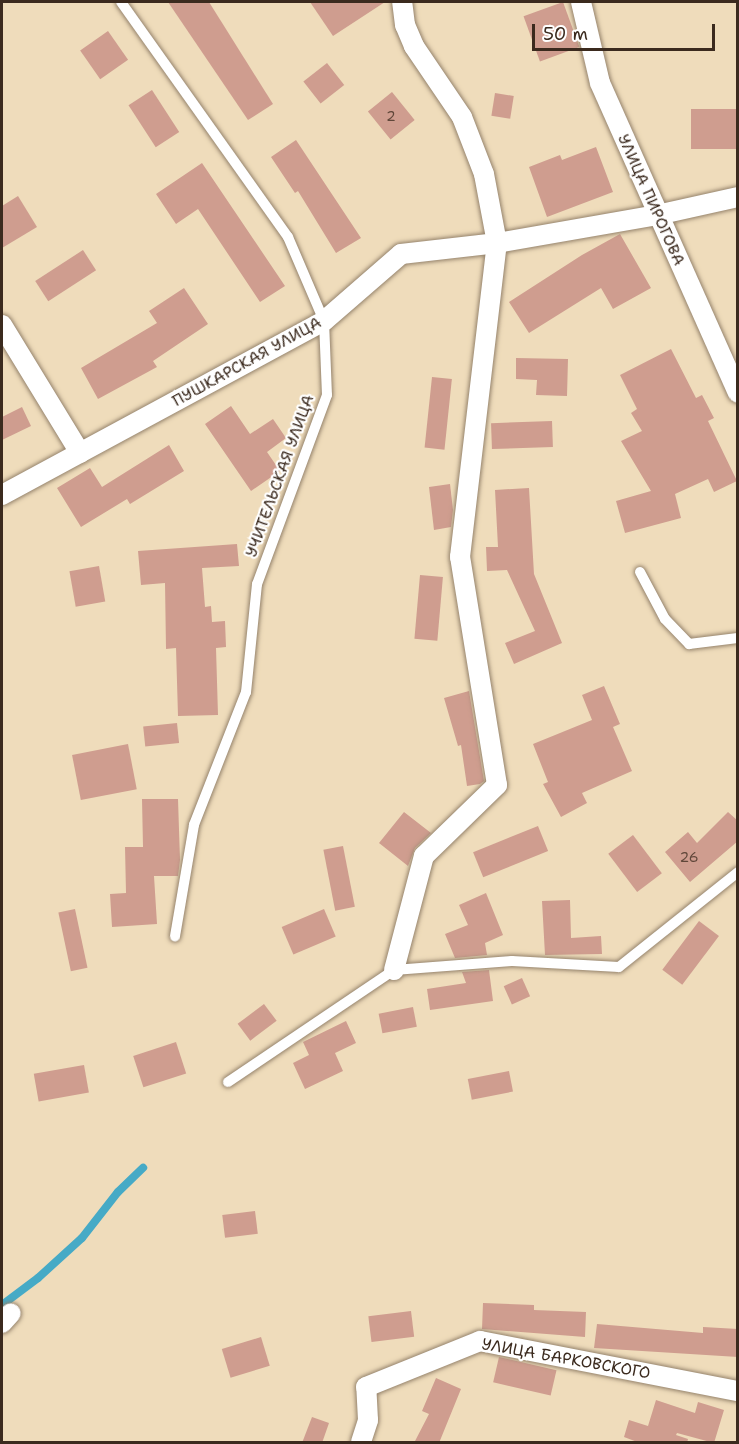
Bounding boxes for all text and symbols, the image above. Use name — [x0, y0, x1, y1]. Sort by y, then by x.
scale bar — [535, 12, 718, 50]
text: 50 m — [543, 22, 588, 46]
house number: 2 — [386, 108, 396, 124]
street label: УЛИЦА ПИРОГОВА — [613, 131, 689, 269]
street label: ПУШКАРСКАЯ УЛИЦА — [169, 313, 325, 411]
street label: УЧИТЕЛЬСКАЯ УЛИЦА — [242, 392, 318, 560]
house number: 26 — [680, 849, 698, 865]
street label: УЛИЦА БАРКОВСКОГО — [480, 1335, 652, 1383]

